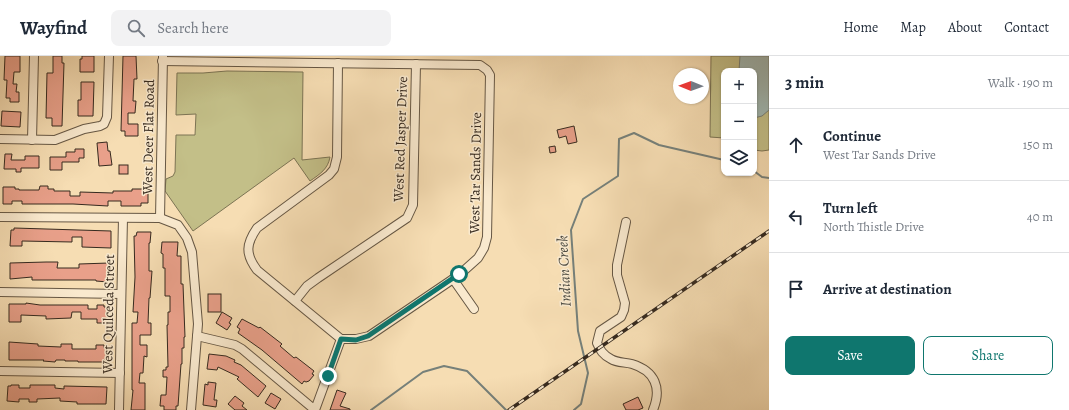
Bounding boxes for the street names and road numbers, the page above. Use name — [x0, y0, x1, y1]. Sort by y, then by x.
street label: West Red Jasper Drive — [389, 76, 412, 203]
street label: West Deer Flat Road — [138, 79, 159, 196]
street label: West Tar Sands Drive — [465, 112, 486, 235]
street label: West Quilceda Street — [98, 254, 119, 375]

